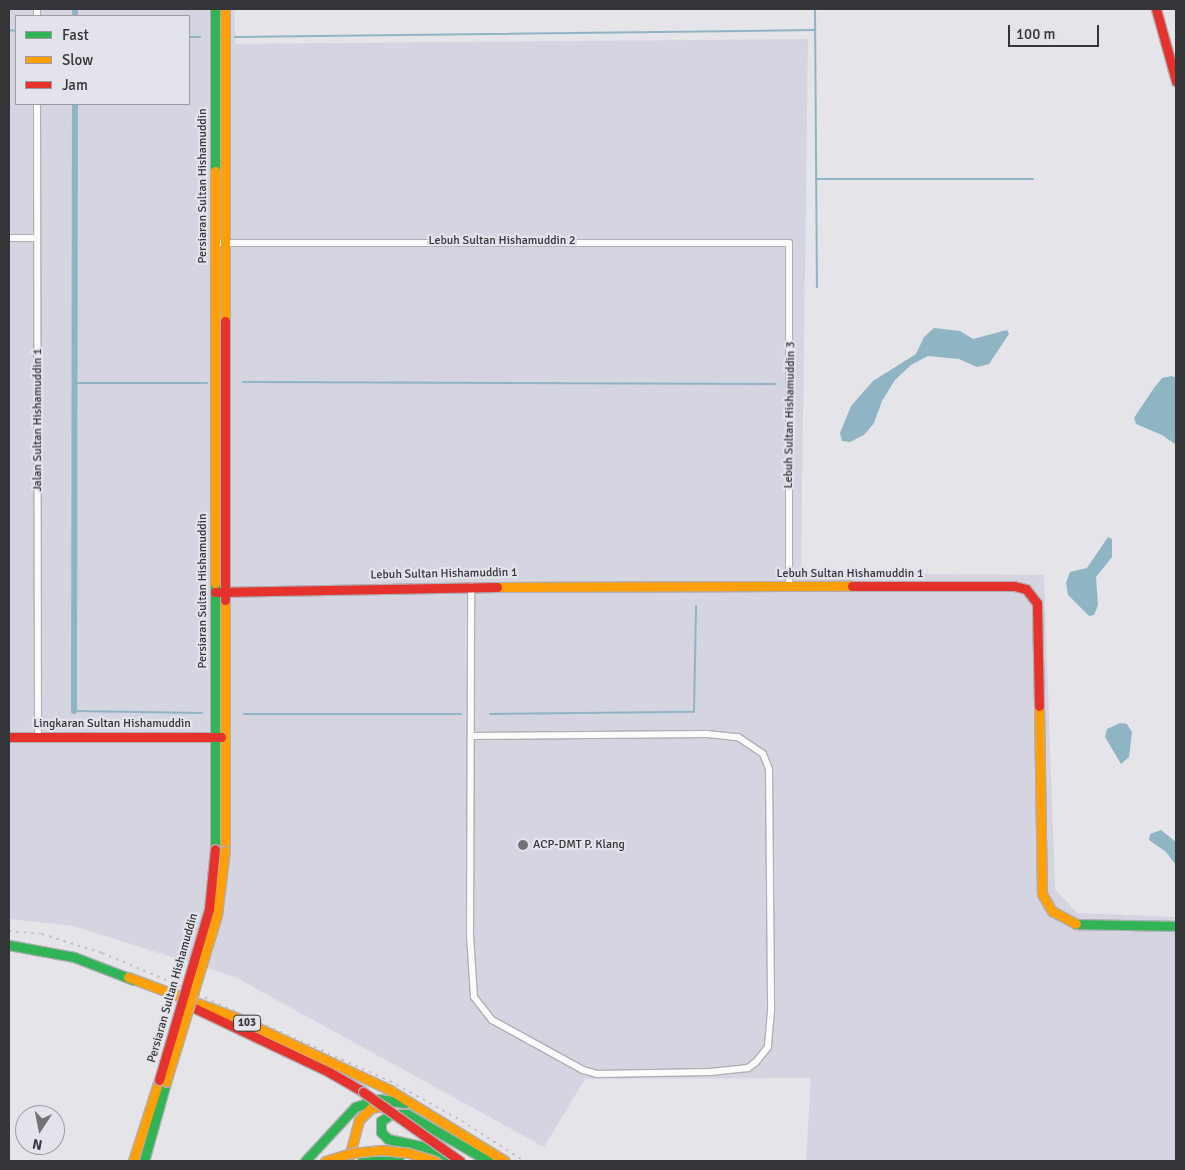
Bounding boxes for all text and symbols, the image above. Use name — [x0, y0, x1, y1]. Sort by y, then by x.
legend — [15, 15, 190, 105]
scale bar — [1010, 15, 1101, 47]
text: 100 m — [1016, 25, 1056, 43]
text: Fast — [62, 26, 89, 44]
text: Slow — [62, 51, 93, 69]
text: Jam — [62, 76, 88, 94]
street label: Persiaran Sultan Hishamuddin — [196, 109, 210, 263]
street label: Lebuh Sultan Hishamuddin 2 — [429, 234, 575, 248]
street label: Lebuh Sultan Hishamuddin 3 — [782, 341, 798, 489]
street label: Jalan Sultan Hishamuddin 1 — [31, 349, 45, 491]
street label: Persiaran Sultan Hishamuddin — [196, 514, 210, 668]
street label: Lebuh Sultan Hishamuddin 1 — [370, 566, 518, 582]
street label: Lebuh Sultan Hishamuddin 1 — [777, 567, 923, 581]
street label: Lingkaran Sultan Hishamuddin — [33, 717, 191, 731]
place label: ACP-DMT P. Klang — [533, 838, 625, 852]
marker: ACP-DMT P. Klang — [517, 839, 529, 851]
street label: Persiaran Sultan Hishamuddin — [145, 912, 201, 1064]
road number: 103 — [232, 1014, 262, 1032]
north arrow — [15, 1105, 65, 1155]
text: N — [31, 1135, 44, 1154]

